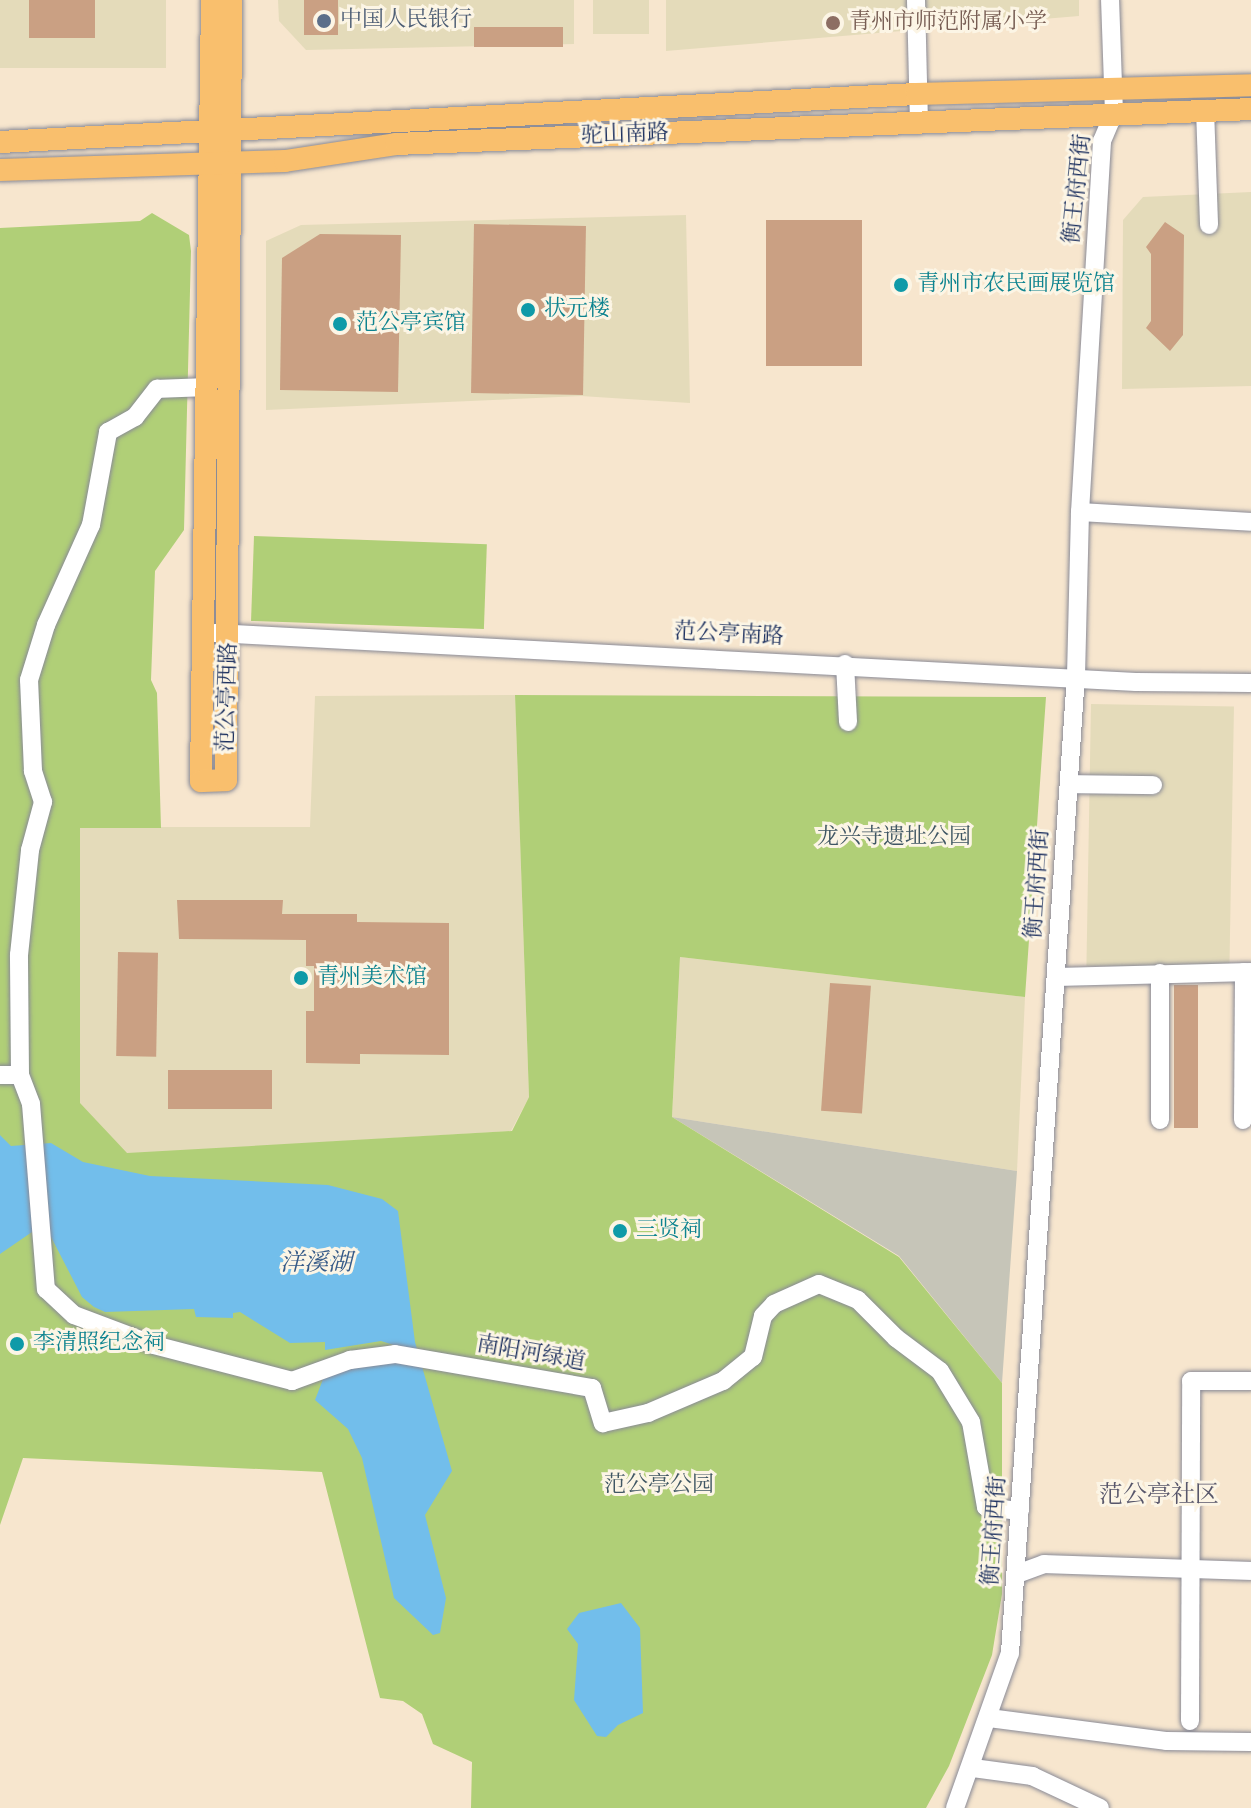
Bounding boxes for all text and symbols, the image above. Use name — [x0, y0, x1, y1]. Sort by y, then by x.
place label: 中国人民银行 — [340, 8, 472, 34]
place label: 青州市师范附属小学 — [849, 10, 1047, 36]
marker: 中国人民银行 — [315, 12, 333, 30]
marker: 青州市师范附属小学 — [824, 14, 842, 32]
street label: 驼山南路 — [581, 120, 669, 150]
street label: 衡王府西街 — [1059, 133, 1097, 245]
place label: 青州市农民画展览馆 — [917, 272, 1115, 298]
marker: 青州市农民画展览馆 — [892, 276, 910, 294]
place label: 状元楼 — [544, 297, 610, 323]
marker: 状元楼 — [519, 301, 537, 319]
place label: 范公亭宾馆 — [356, 311, 466, 337]
marker: 范公亭宾馆 — [331, 315, 349, 333]
street label: 范公亭南路 — [673, 619, 785, 651]
street label: 范公亭西路 — [213, 642, 243, 752]
park label: 龙兴寺遗址公园 — [817, 825, 971, 851]
street label: 衡王府西街 — [1021, 828, 1055, 940]
place label: 青州美术馆 — [317, 965, 427, 991]
marker: 青州美术馆 — [292, 969, 310, 987]
place label: 三贤祠 — [636, 1218, 702, 1244]
marker: 三贤祠 — [611, 1222, 629, 1240]
water label: 洋溪湖 — [280, 1250, 352, 1278]
place label: 李清照纪念祠 — [33, 1331, 165, 1357]
street label: 南阳河绿道 — [475, 1331, 587, 1377]
marker: 李清照纪念祠 — [8, 1335, 26, 1353]
park label: 范公亭公园 — [604, 1473, 714, 1499]
street label: 衡王府西街 — [978, 1475, 1012, 1587]
district label: 范公亭社区 — [1099, 1482, 1219, 1510]

